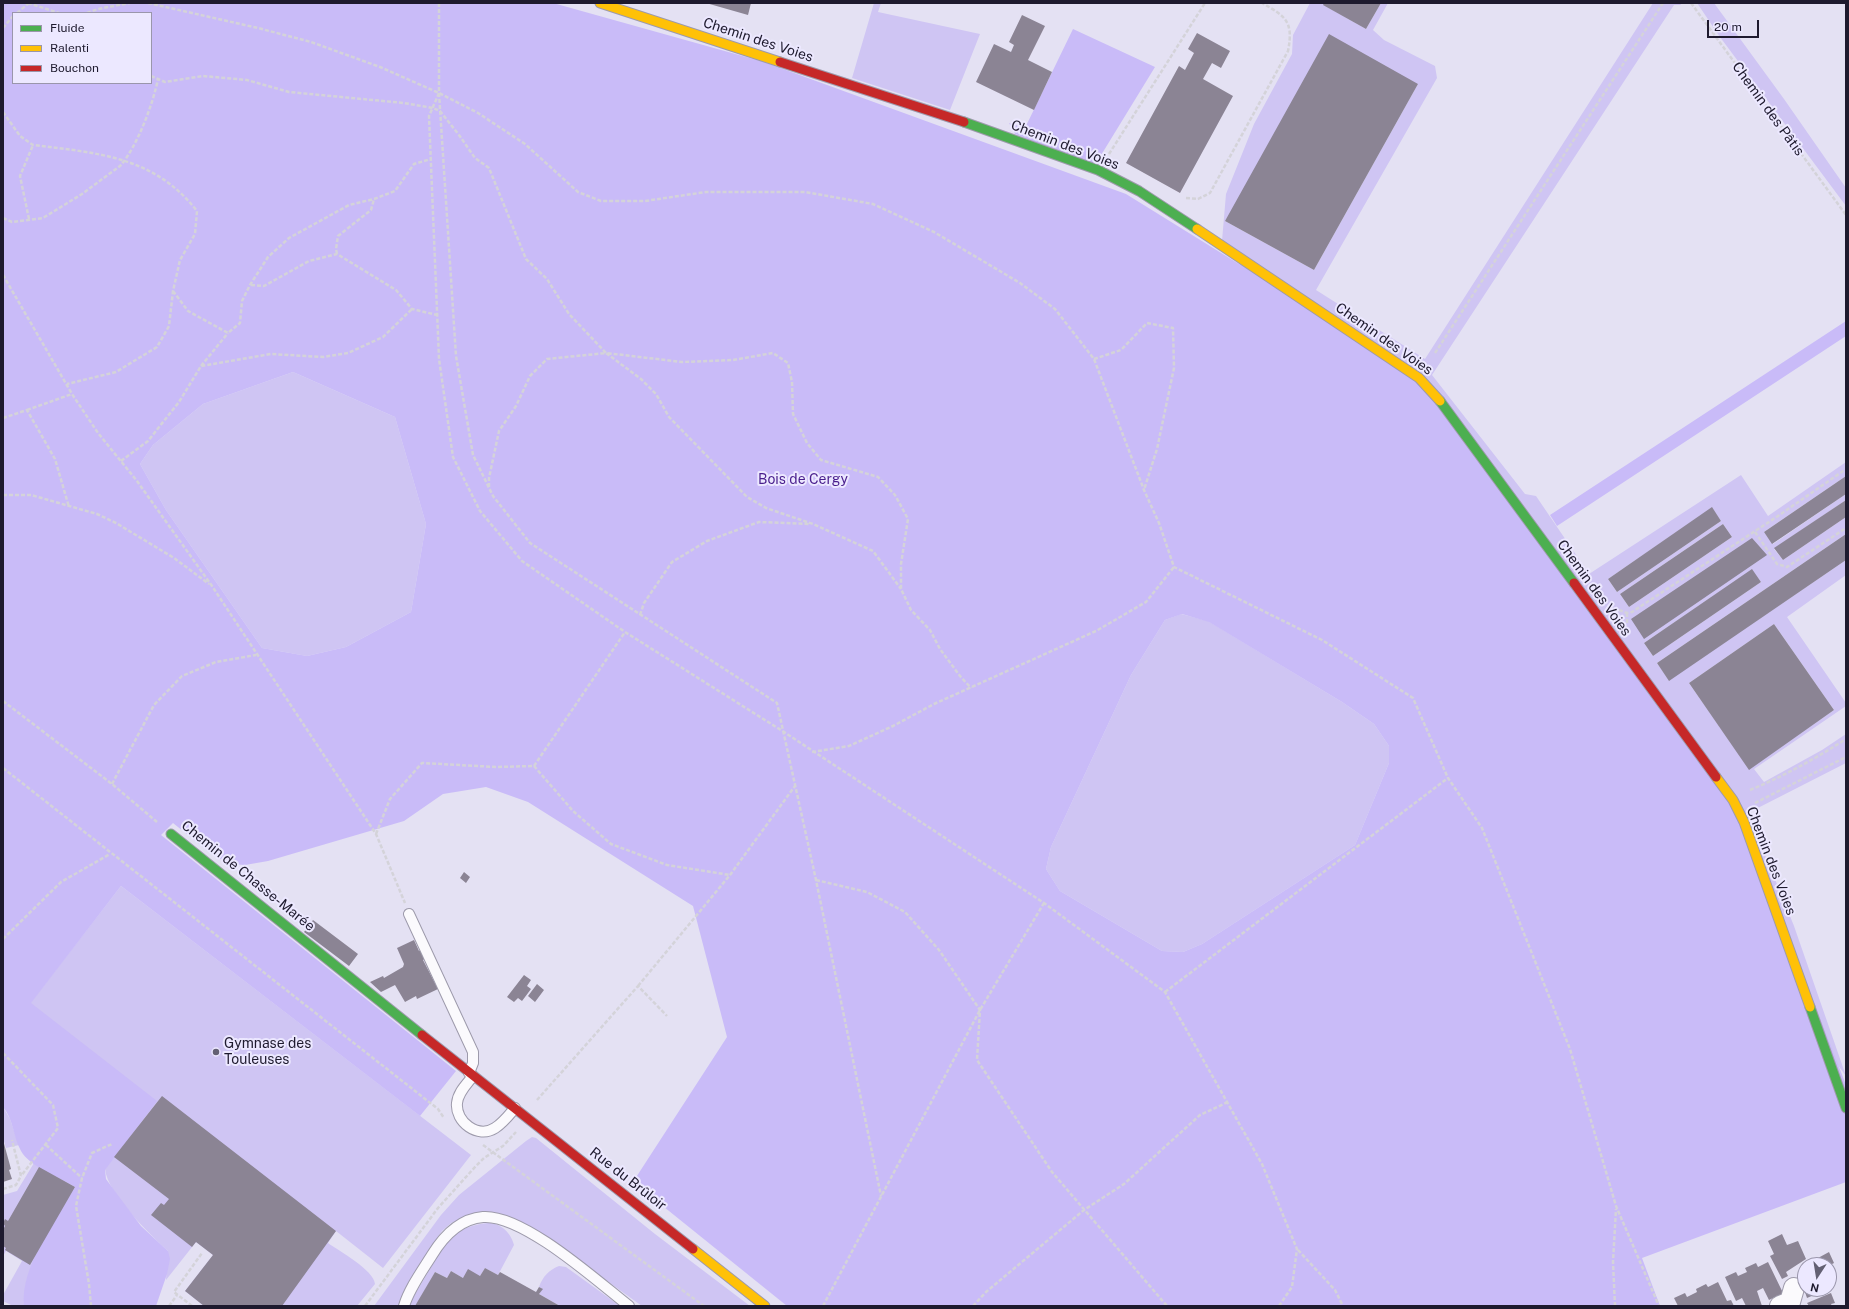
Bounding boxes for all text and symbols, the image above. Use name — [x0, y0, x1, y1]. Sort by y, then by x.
legend — [12, 12, 152, 84]
scale bar — [1709, 12, 1761, 38]
street label: Chemin des Voies — [701, 14, 815, 66]
text: 20 m — [1714, 20, 1742, 34]
text: Fluide — [50, 21, 85, 35]
text: Ralenti — [50, 41, 89, 55]
street label: Chemin des Pâtis — [1728, 59, 1808, 159]
text: Bouchon — [50, 61, 99, 75]
street label: Chemin des Voies — [1008, 117, 1122, 173]
street label: Chemin des Voies — [1332, 299, 1436, 379]
park label: Bois de Cergy — [758, 472, 848, 488]
street label: Chemin des Voies — [1554, 537, 1634, 639]
street label: Chemin des Voies — [1743, 804, 1799, 918]
street label: Chemin de Chasse-Marée — [178, 817, 318, 935]
place label: Gymnase des Touleuses — [224, 1036, 311, 1068]
marker: Gymnase des Touleuses — [211, 1047, 221, 1057]
street label: Rue du Brûloir — [586, 1144, 670, 1214]
north arrow — [1797, 1257, 1837, 1297]
text: N — [1809, 1281, 1820, 1295]

